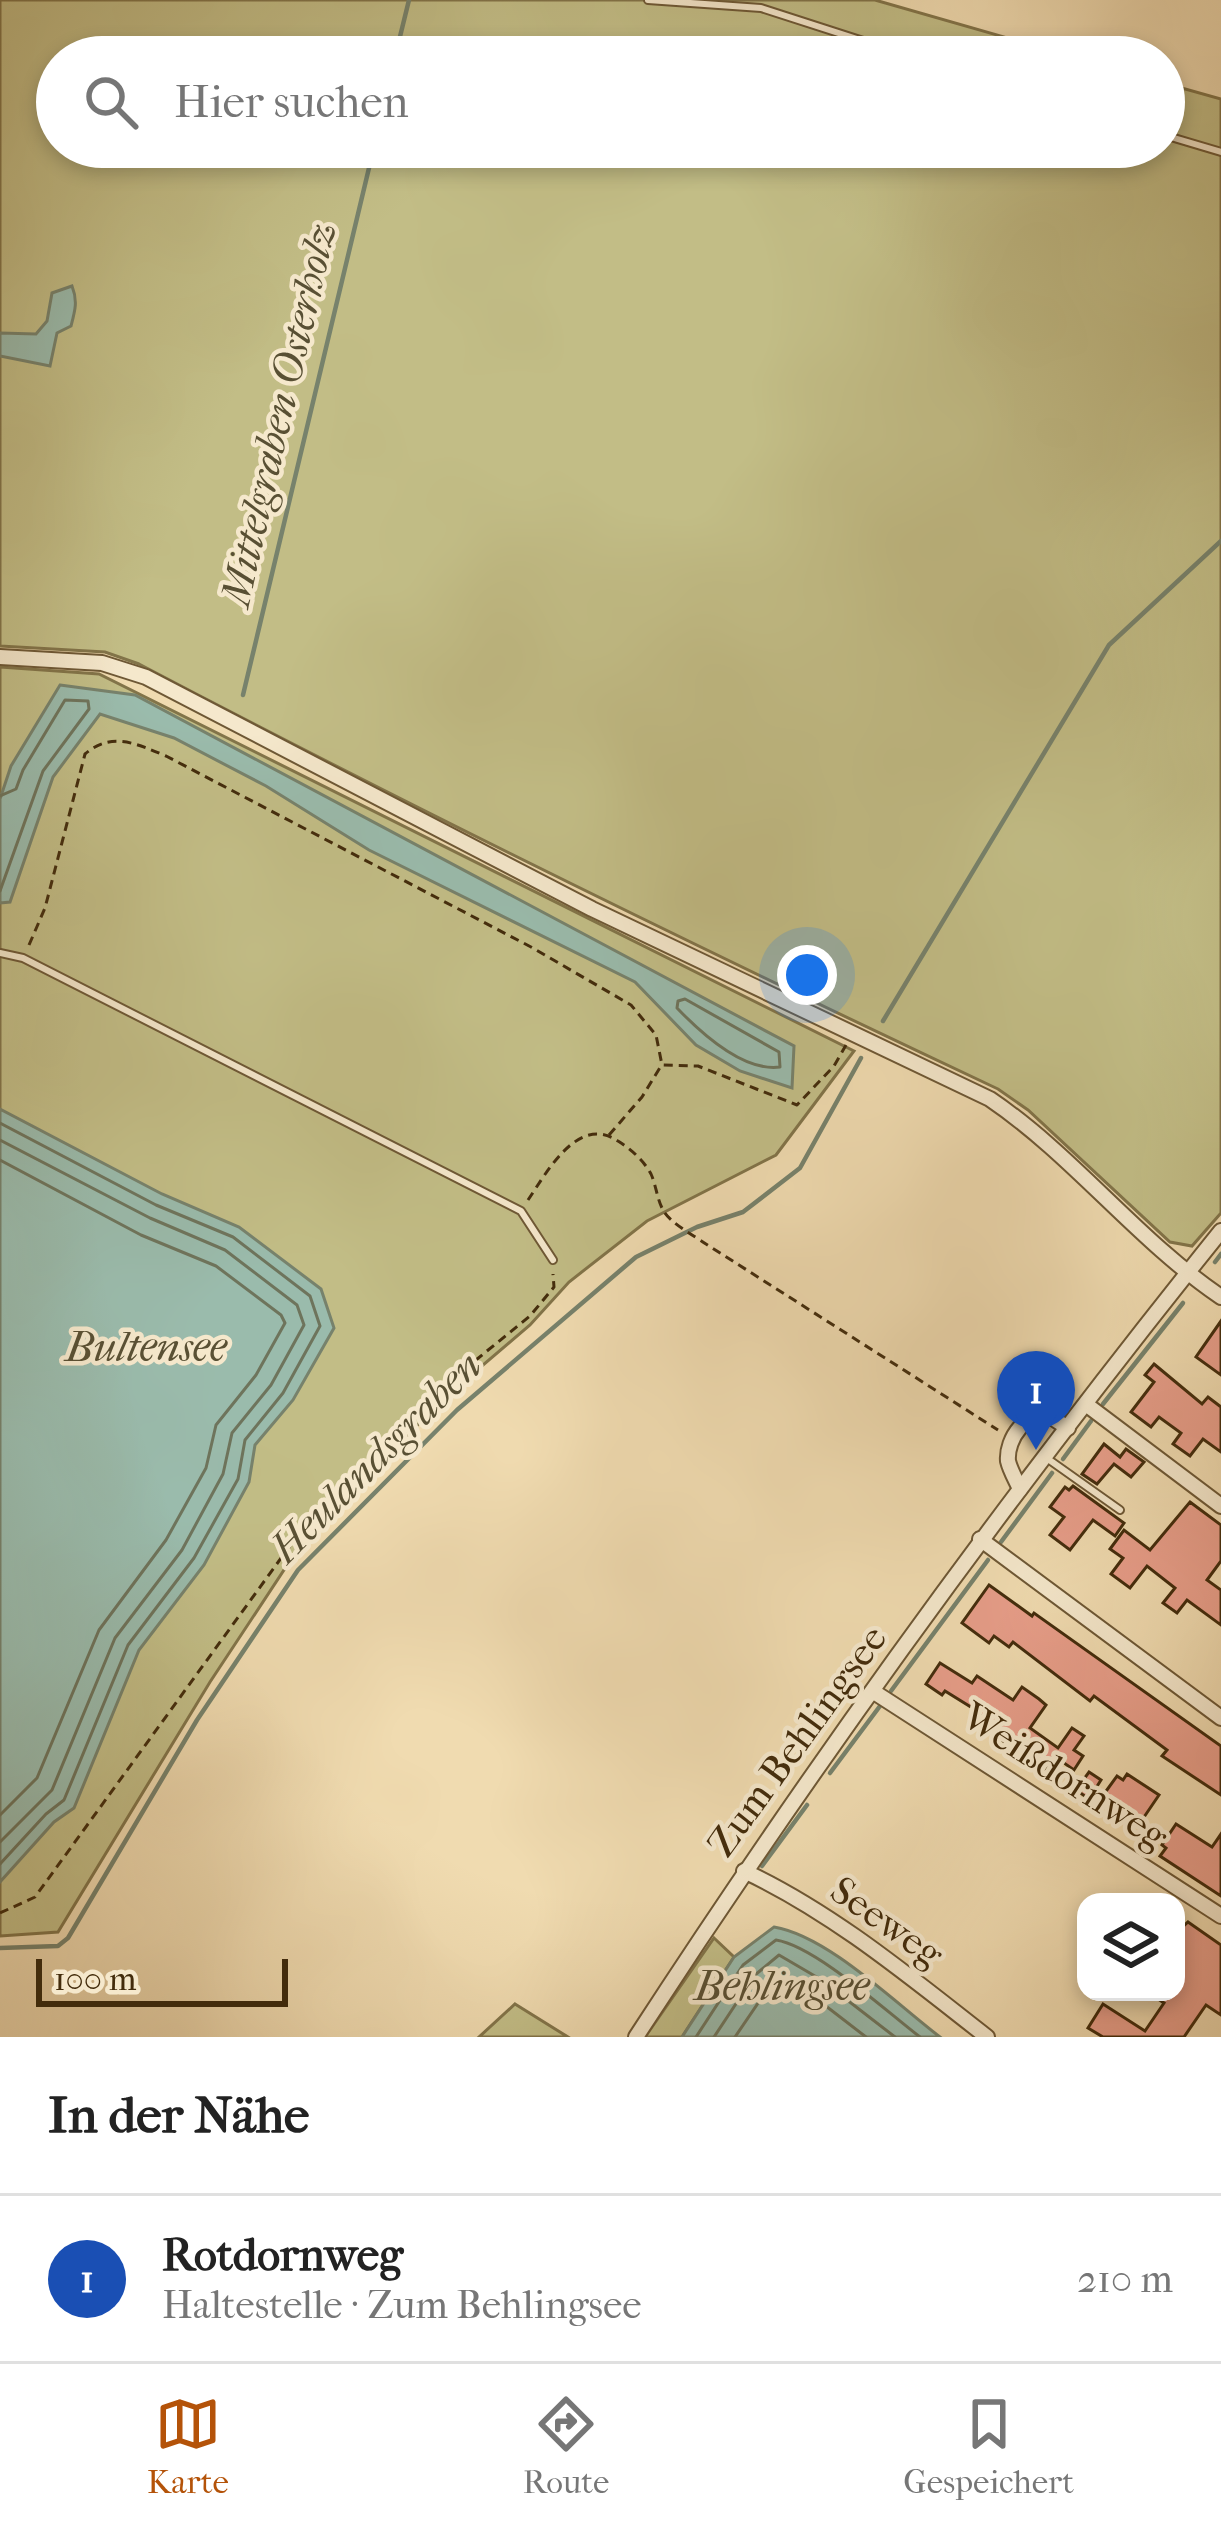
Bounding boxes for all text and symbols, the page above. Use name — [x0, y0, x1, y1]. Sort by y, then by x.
search box — [36, 36, 1185, 168]
icon: search — [78, 69, 144, 135]
text: Hier suchen — [174, 76, 409, 129]
water label: Mittelgraben Osterholz — [210, 217, 347, 614]
your location — [777, 945, 837, 1005]
water label: Bultensee — [63, 1323, 228, 1372]
water label: Heulandsgraben — [259, 1341, 492, 1574]
pin: 1 — [997, 1351, 1075, 1450]
street label: Zum Behlingsee — [698, 1617, 896, 1865]
street label: Weißdornweg — [953, 1692, 1177, 1860]
street label: Seeweg — [822, 1867, 953, 1978]
map controls — [1077, 1893, 1185, 2001]
button: layers — [1077, 1893, 1185, 2001]
scale bar — [36, 1953, 288, 2006]
text: 100 m — [54, 1960, 137, 1999]
water label: Behlingsee — [693, 1962, 871, 2011]
text: In der Nähe — [48, 2085, 309, 2145]
text: Rotdornweg — [162, 2229, 403, 2282]
text: 1 — [80, 2256, 94, 2302]
text: 210 m — [1077, 2256, 1173, 2302]
text: Haltestelle · Zum Behlingsee — [162, 2282, 642, 2328]
tab: Karte — [147, 2391, 229, 2502]
tab: Route — [523, 2391, 609, 2502]
tab: Gespeichert — [903, 2391, 1074, 2502]

